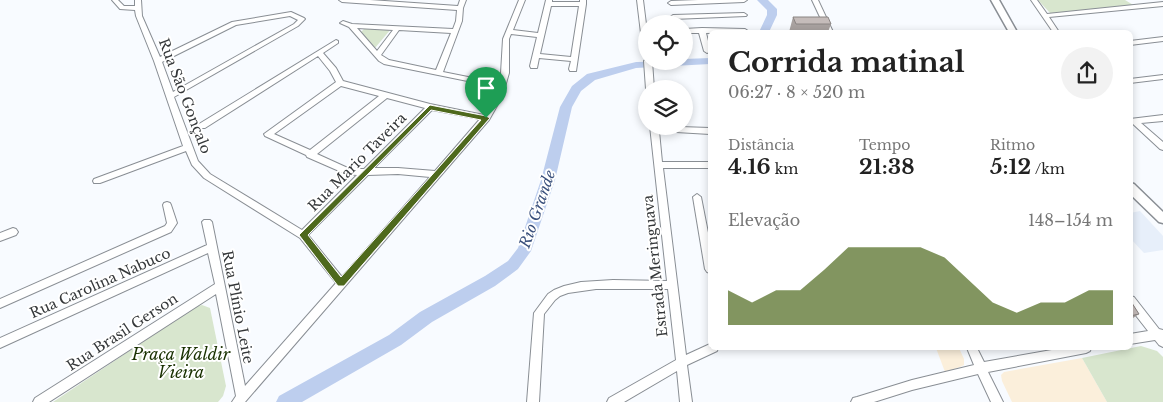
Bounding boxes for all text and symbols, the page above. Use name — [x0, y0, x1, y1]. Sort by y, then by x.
map controls — [638, 15, 693, 135]
button: locate — [638, 15, 693, 70]
street label: Rua São Gonçalo — [155, 36, 215, 156]
text: Corrida matinal — [728, 45, 965, 80]
button: share — [1061, 47, 1113, 99]
pin — [465, 67, 507, 118]
icon: arrive — [472, 74, 500, 102]
button: layers — [638, 80, 693, 135]
text: 06:27 · 8 × 520 m — [728, 82, 865, 102]
street label: Rua Mario Taveira — [304, 109, 410, 215]
text: Distância — [728, 136, 794, 154]
text: Tempo — [859, 136, 910, 154]
text: Ritmo — [990, 136, 1035, 154]
text: 4.16 — [728, 154, 771, 180]
text: 21:38 — [859, 154, 915, 180]
text: 5:12 — [990, 154, 1031, 180]
text: km — [771, 160, 798, 178]
text: /km — [1031, 160, 1065, 178]
water label: Rio Grande — [515, 167, 559, 251]
street label: Estrada Meringuava — [639, 194, 671, 338]
text: Elevação — [728, 210, 800, 230]
text: 148–154 m — [1028, 210, 1113, 230]
street label: Rua Carolina Nabuco — [27, 244, 173, 322]
street label: Rua Plínio Leite — [218, 249, 258, 365]
street label: Rua Brasil Gerson — [63, 289, 181, 375]
park label: Praça Waldir Vieira — [131, 344, 231, 382]

